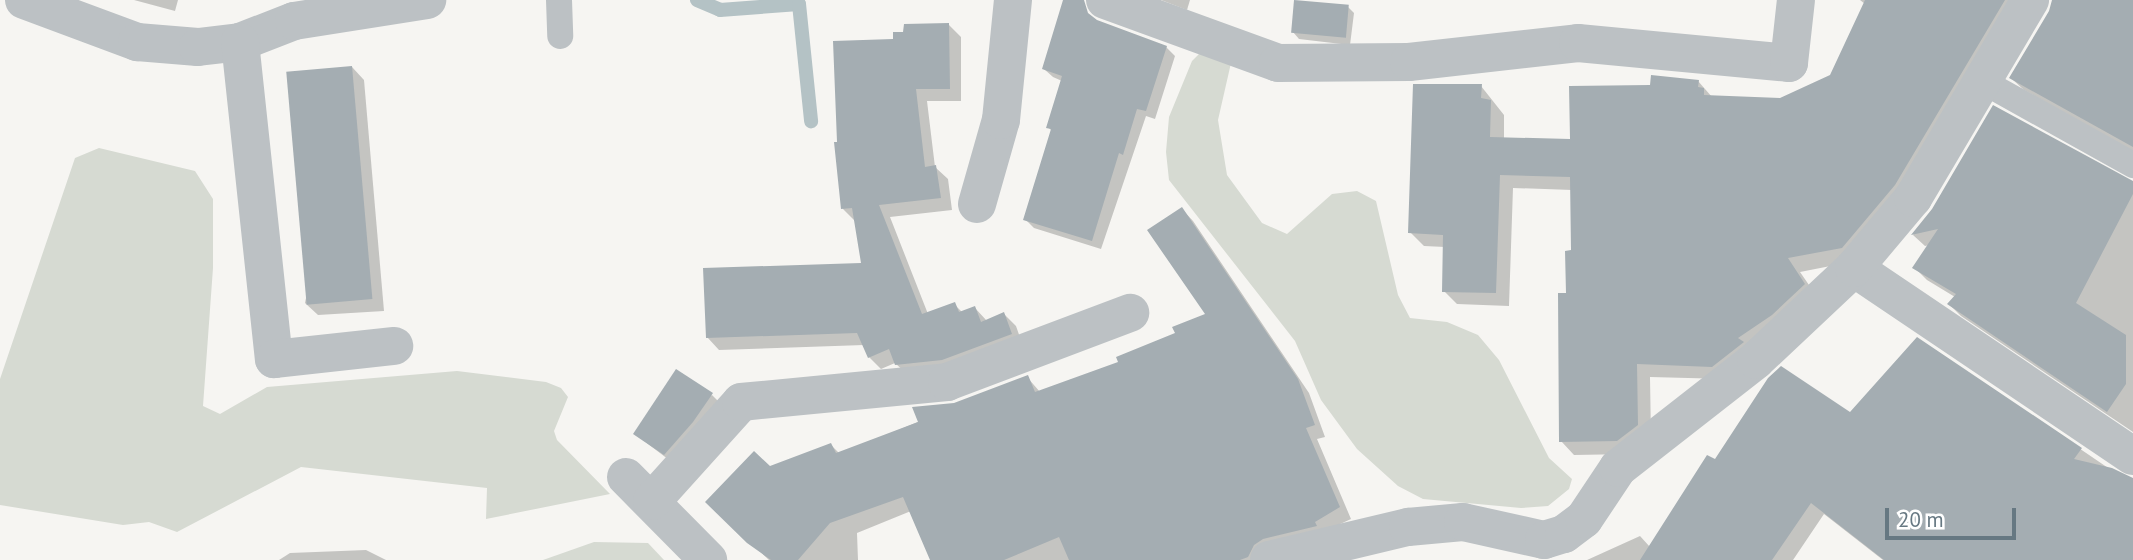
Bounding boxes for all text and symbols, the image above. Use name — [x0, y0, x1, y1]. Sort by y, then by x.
scale bar — [1888, 494, 2019, 538]
text: 20 m — [1898, 506, 1944, 533]

